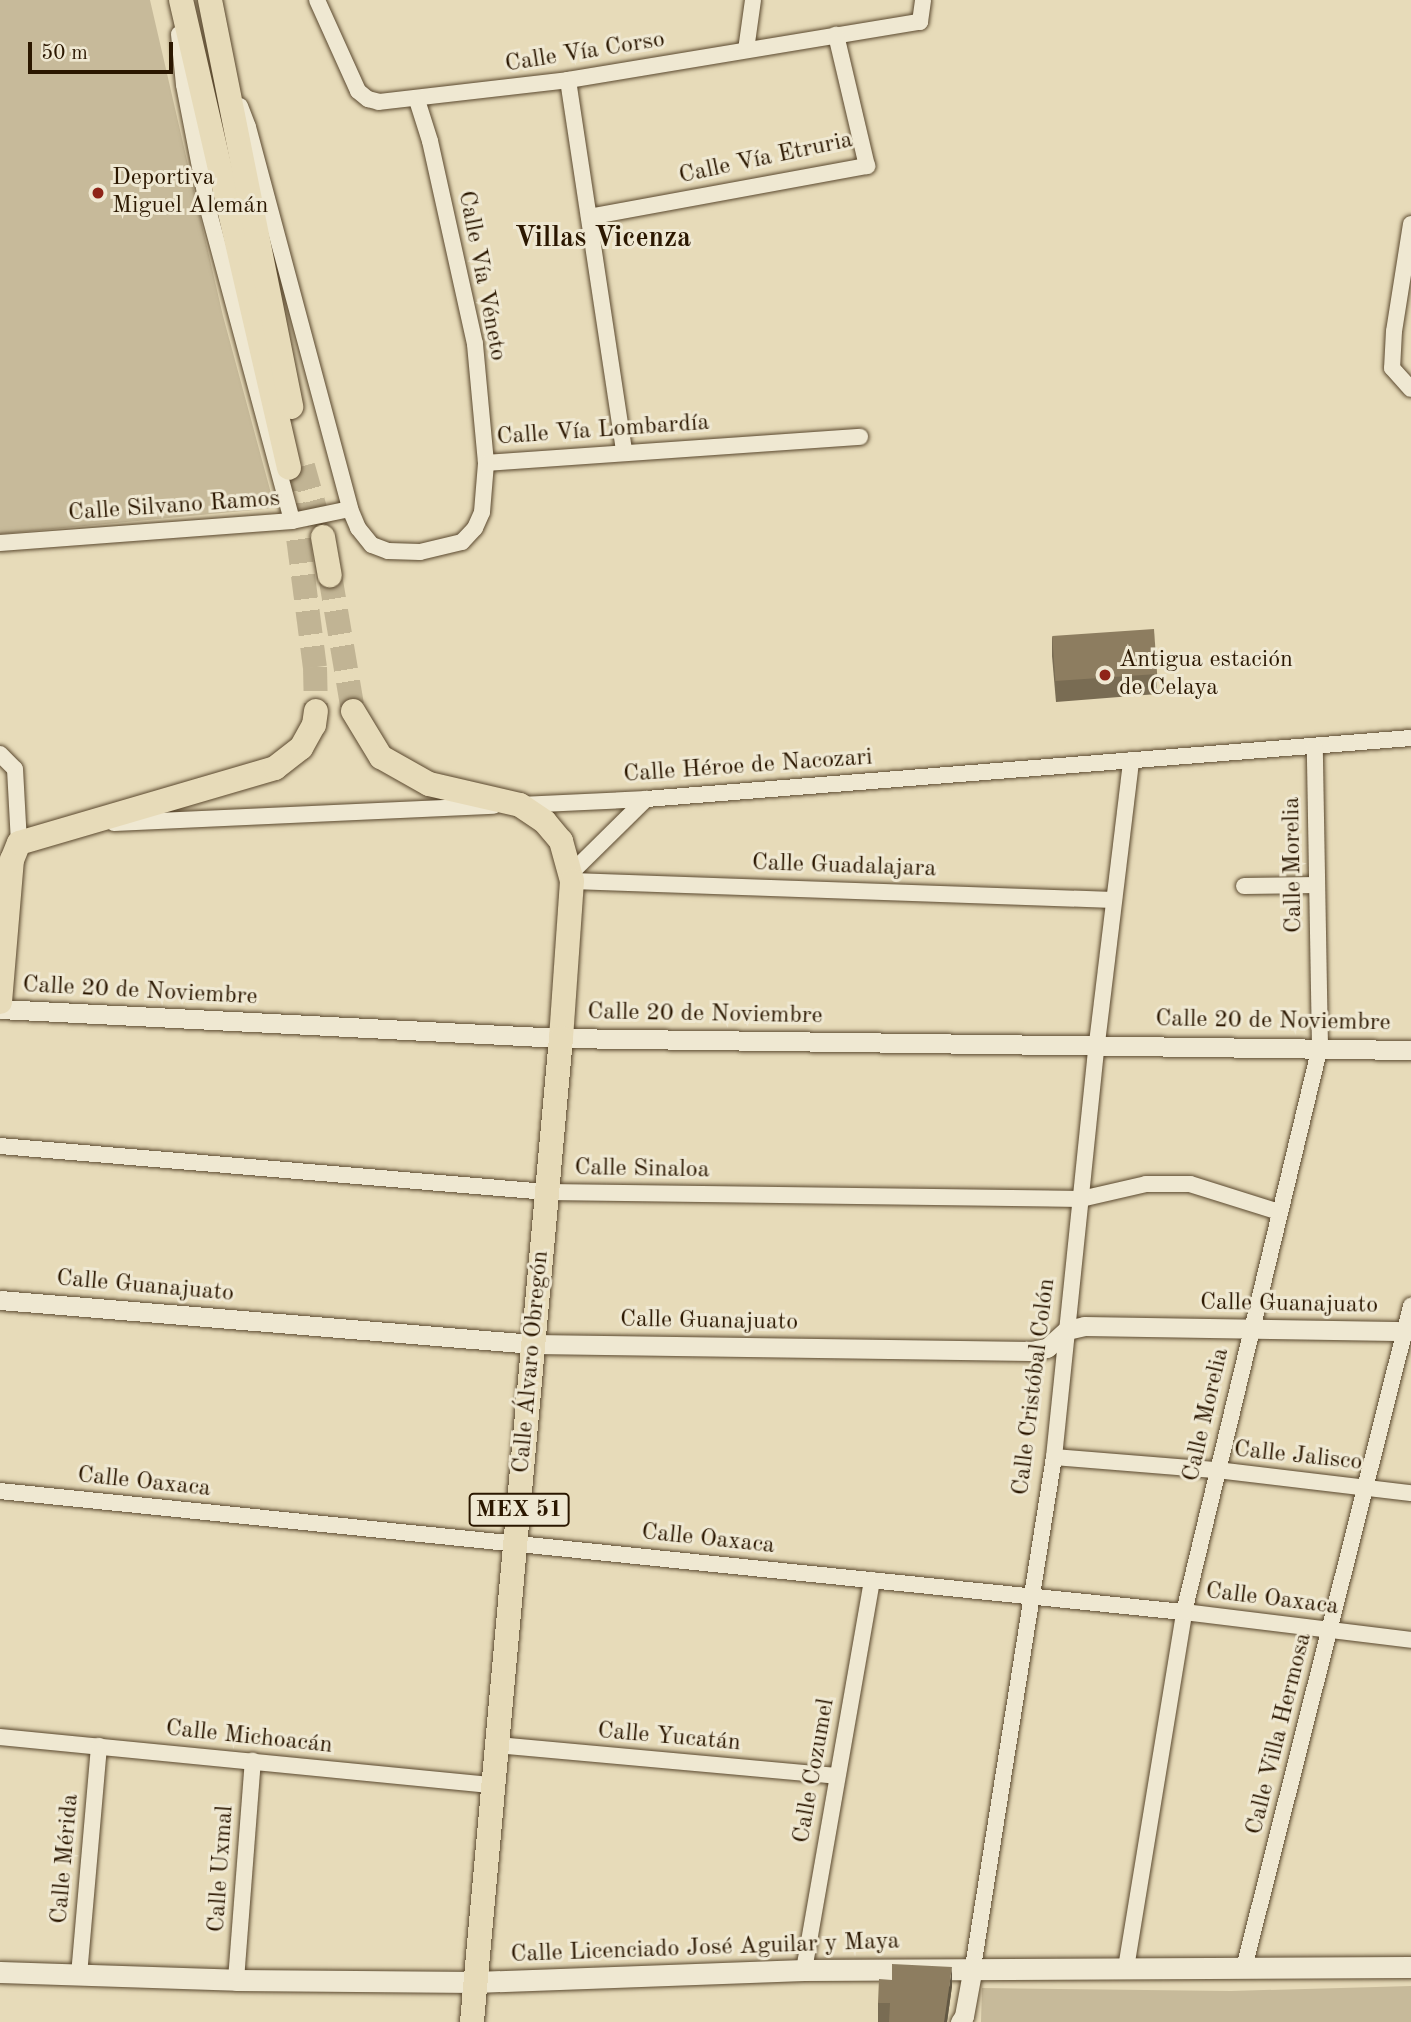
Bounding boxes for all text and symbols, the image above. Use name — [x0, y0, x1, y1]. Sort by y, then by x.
street label: Calle Vía Corso — [503, 26, 667, 80]
scale bar — [32, 28, 177, 72]
text: 50 m — [41, 43, 88, 64]
street label: Calle Vía Etruria — [676, 127, 856, 191]
place label: Deportiva Miguel Alemán — [112, 165, 268, 221]
marker: Deportiva Miguel Alemán — [90, 185, 106, 201]
street label: Calle Vía Véneto — [450, 188, 512, 364]
district label: Villas Vicenza — [515, 222, 691, 256]
street label: Calle Vía Lombardía — [496, 409, 710, 453]
street label: Calle Silvano Ramos — [67, 485, 281, 529]
place label: Antigua estación de Celaya — [1119, 647, 1293, 703]
marker: Antigua estación de Celaya — [1097, 667, 1113, 683]
street label: Calle Héroe de Nacozari — [622, 744, 874, 790]
street label: Calle Morelia — [1278, 797, 1310, 933]
street label: Calle Guadalajara — [751, 849, 937, 885]
street label: Calle 20 de Noviembre — [22, 971, 258, 1013]
street label: Calle 20 de Noviembre — [587, 999, 823, 1031]
street label: Calle 20 de Noviembre — [1155, 1006, 1391, 1038]
street label: Calle Sinaloa — [574, 1154, 710, 1186]
street label: Calle Álvaro Obregón — [508, 1249, 556, 1475]
street label: Calle Guanajuato — [55, 1265, 235, 1309]
street label: Calle Cristóbal Colón — [1007, 1277, 1063, 1497]
street label: Calle Guanajuato — [1200, 1289, 1378, 1321]
street label: Calle Guanajuato — [620, 1306, 798, 1338]
street label: Calle Morelia — [1178, 1345, 1236, 1485]
street label: Calle Jalisco — [1232, 1436, 1364, 1478]
street label: Calle Oaxaca — [76, 1462, 212, 1504]
road number: MEX 51 — [468, 1490, 570, 1530]
street label: Calle Oaxaca — [640, 1519, 776, 1561]
street label: Calle Oaxaca — [1204, 1578, 1340, 1622]
street label: Calle Villa Hermosa — [1241, 1630, 1319, 1838]
street label: Calle Cozumel — [788, 1696, 842, 1846]
street label: Calle Michoacán — [164, 1715, 334, 1761]
street label: Calle Yucatán — [596, 1717, 742, 1759]
street label: Calle Mérida — [46, 1793, 86, 1925]
street label: Calle Uxmal — [203, 1805, 241, 1933]
street label: Calle Licenciado José Aguilar y Maya — [510, 1928, 900, 1970]

